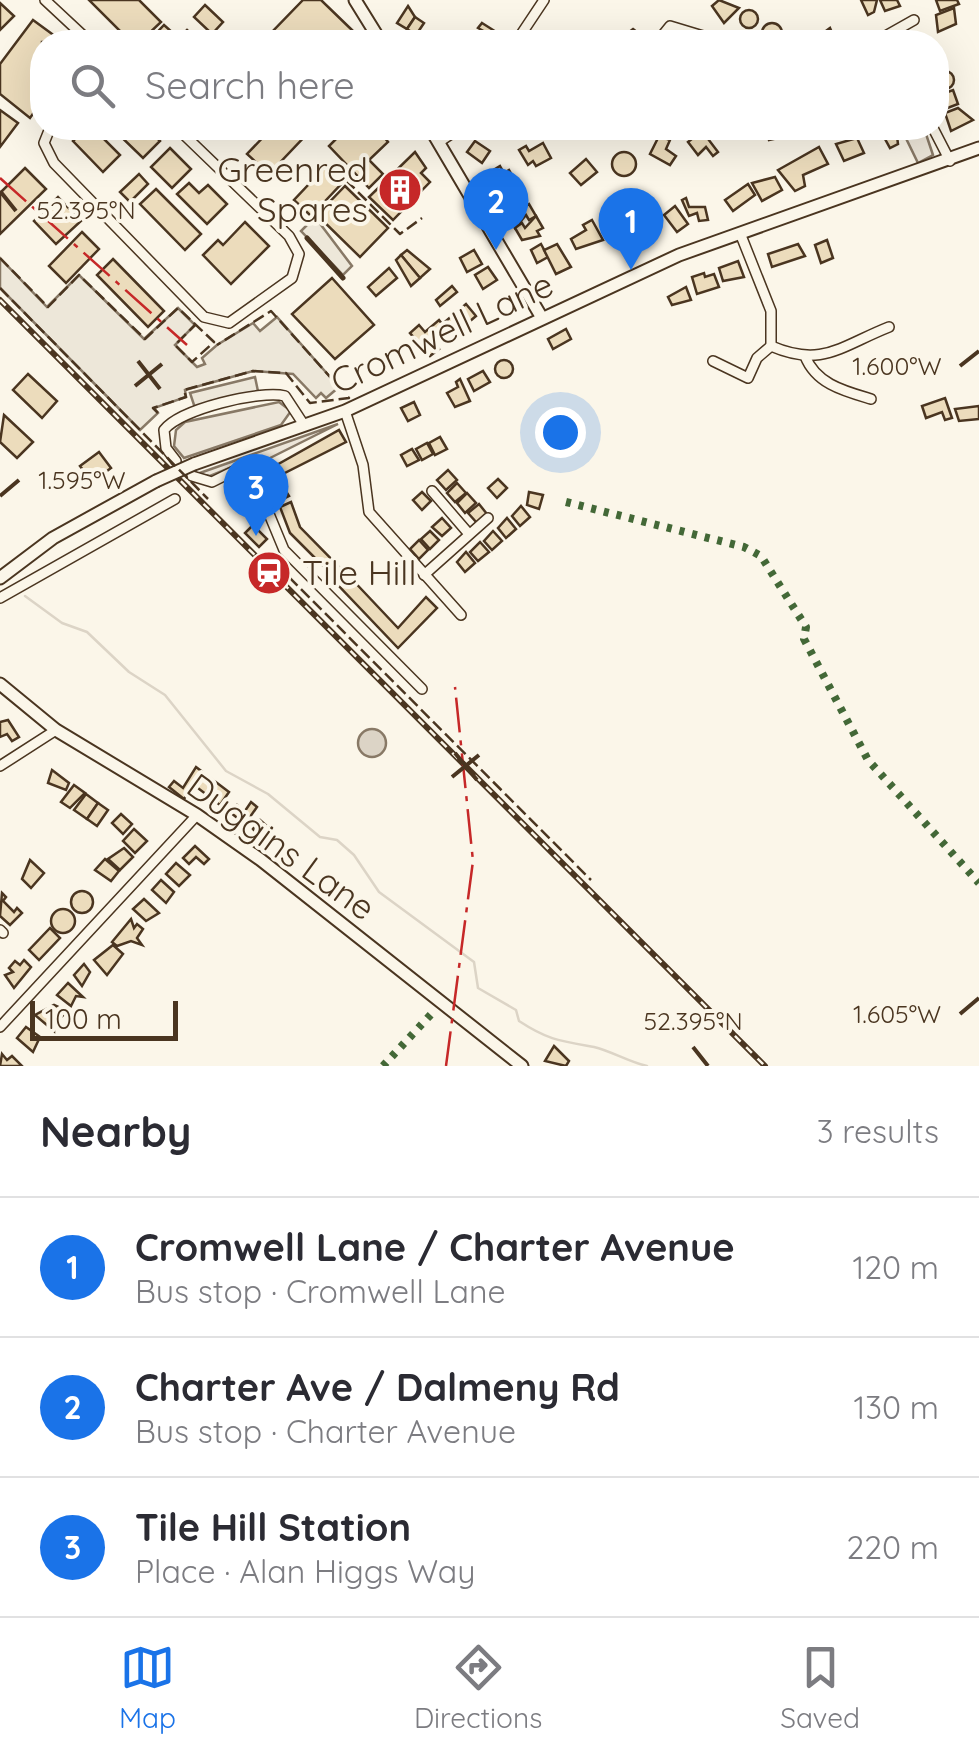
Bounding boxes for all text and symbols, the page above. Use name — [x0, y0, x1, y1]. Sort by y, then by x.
search box — [30, 30, 949, 140]
icon: search — [65, 58, 120, 113]
text: Search here — [145, 61, 355, 109]
place label: Greenred Spares — [217, 147, 368, 231]
building icon: Greenred Spares — [377, 167, 423, 213]
pin: 2 — [464, 168, 528, 250]
pin: 1 — [598, 188, 664, 270]
text: 52.395°N — [36, 194, 136, 225]
street label: Cromwell Lane — [323, 261, 560, 403]
text: 1.600°W — [852, 350, 942, 381]
your location — [535, 407, 586, 458]
pin: 3 — [224, 454, 288, 536]
text: 1.595°W — [38, 464, 126, 495]
station icon: Tile Hill — [246, 550, 292, 596]
place label: Tile Hill — [302, 550, 416, 594]
street label: Duggins Lane — [179, 763, 384, 929]
scale bar — [30, 996, 178, 1040]
text: 1.605°W — [853, 998, 941, 1029]
text: 100 m — [45, 1001, 122, 1036]
text: 52.395°N — [643, 1005, 743, 1036]
text: Nearby — [40, 1105, 191, 1158]
text: 3 results — [817, 1111, 939, 1151]
text: Cromwell Lane / Charter Avenue — [135, 1223, 735, 1271]
text: 1 — [66, 1247, 79, 1287]
text: 120 m — [852, 1247, 939, 1287]
text: Bus stop · Cromwell Lane — [135, 1271, 506, 1311]
text: Charter Ave / Dalmeny Rd — [135, 1363, 620, 1411]
text: 2 — [63, 1387, 82, 1427]
text: 130 m — [853, 1387, 939, 1427]
text: Bus stop · Charter Avenue — [135, 1411, 516, 1451]
text: Tile Hill Station — [135, 1503, 411, 1551]
text: 3 — [64, 1527, 81, 1567]
text: 220 m — [847, 1527, 939, 1567]
text: Place · Alan Higgs Way — [135, 1551, 475, 1591]
tab: Map — [119, 1640, 176, 1735]
tab: Directions — [414, 1640, 542, 1735]
tab: Saved — [780, 1640, 860, 1735]

